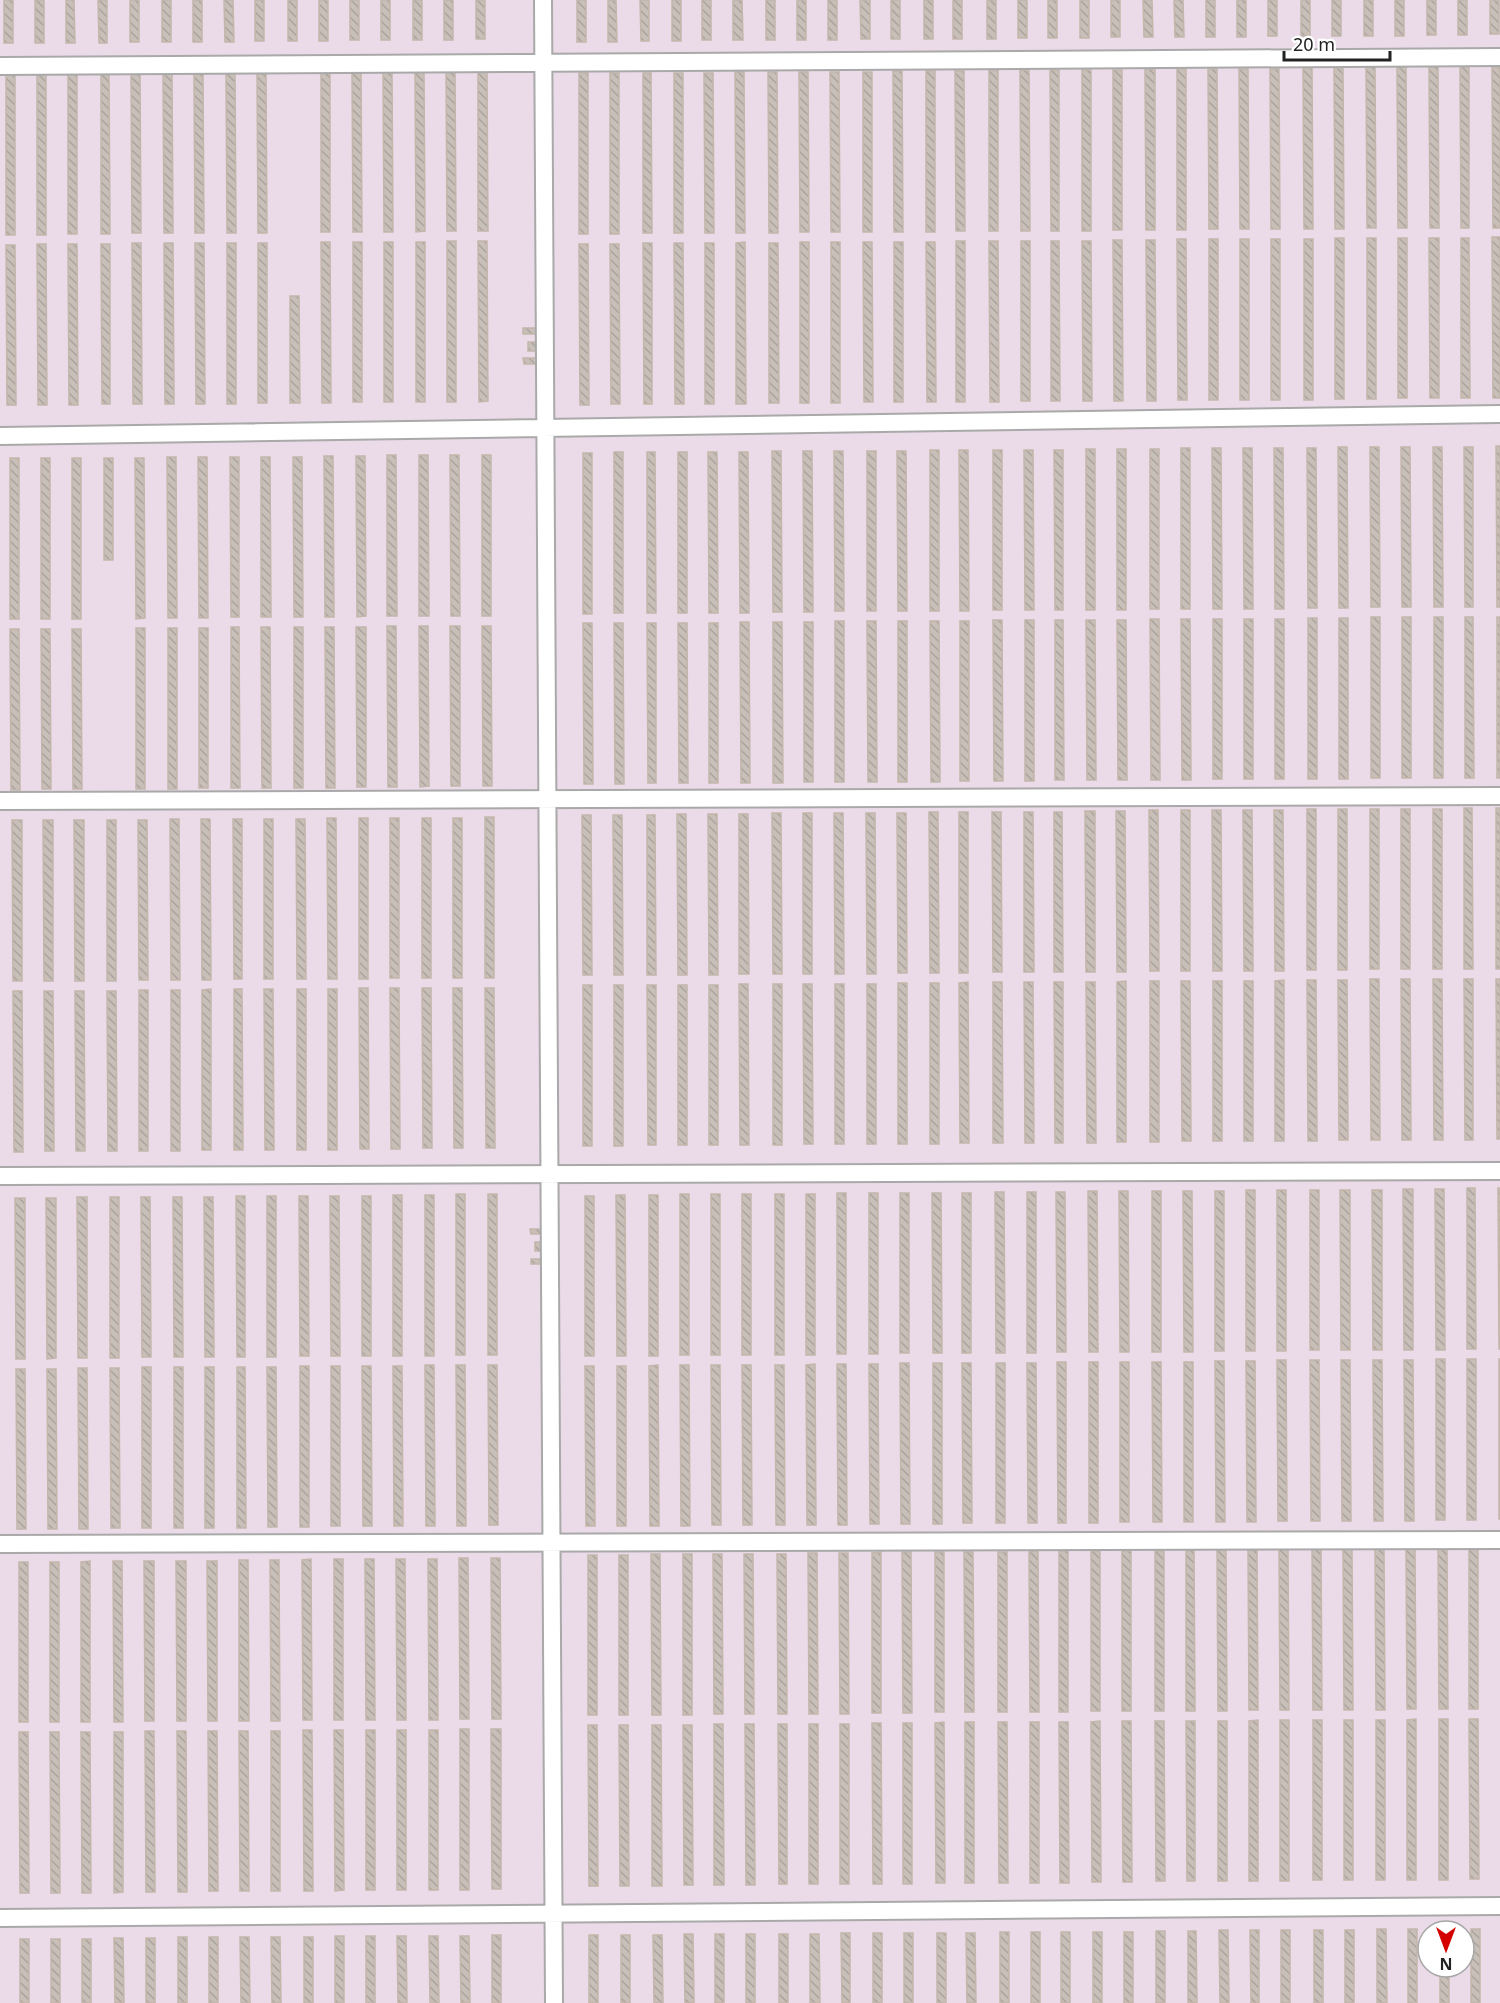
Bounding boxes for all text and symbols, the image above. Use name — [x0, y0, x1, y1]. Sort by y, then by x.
scale bar — [1284, 24, 1390, 62]
text: 20 m — [1293, 32, 1335, 56]
north arrow — [1416, 1919, 1476, 1979]
text: N — [1439, 1953, 1453, 1975]

